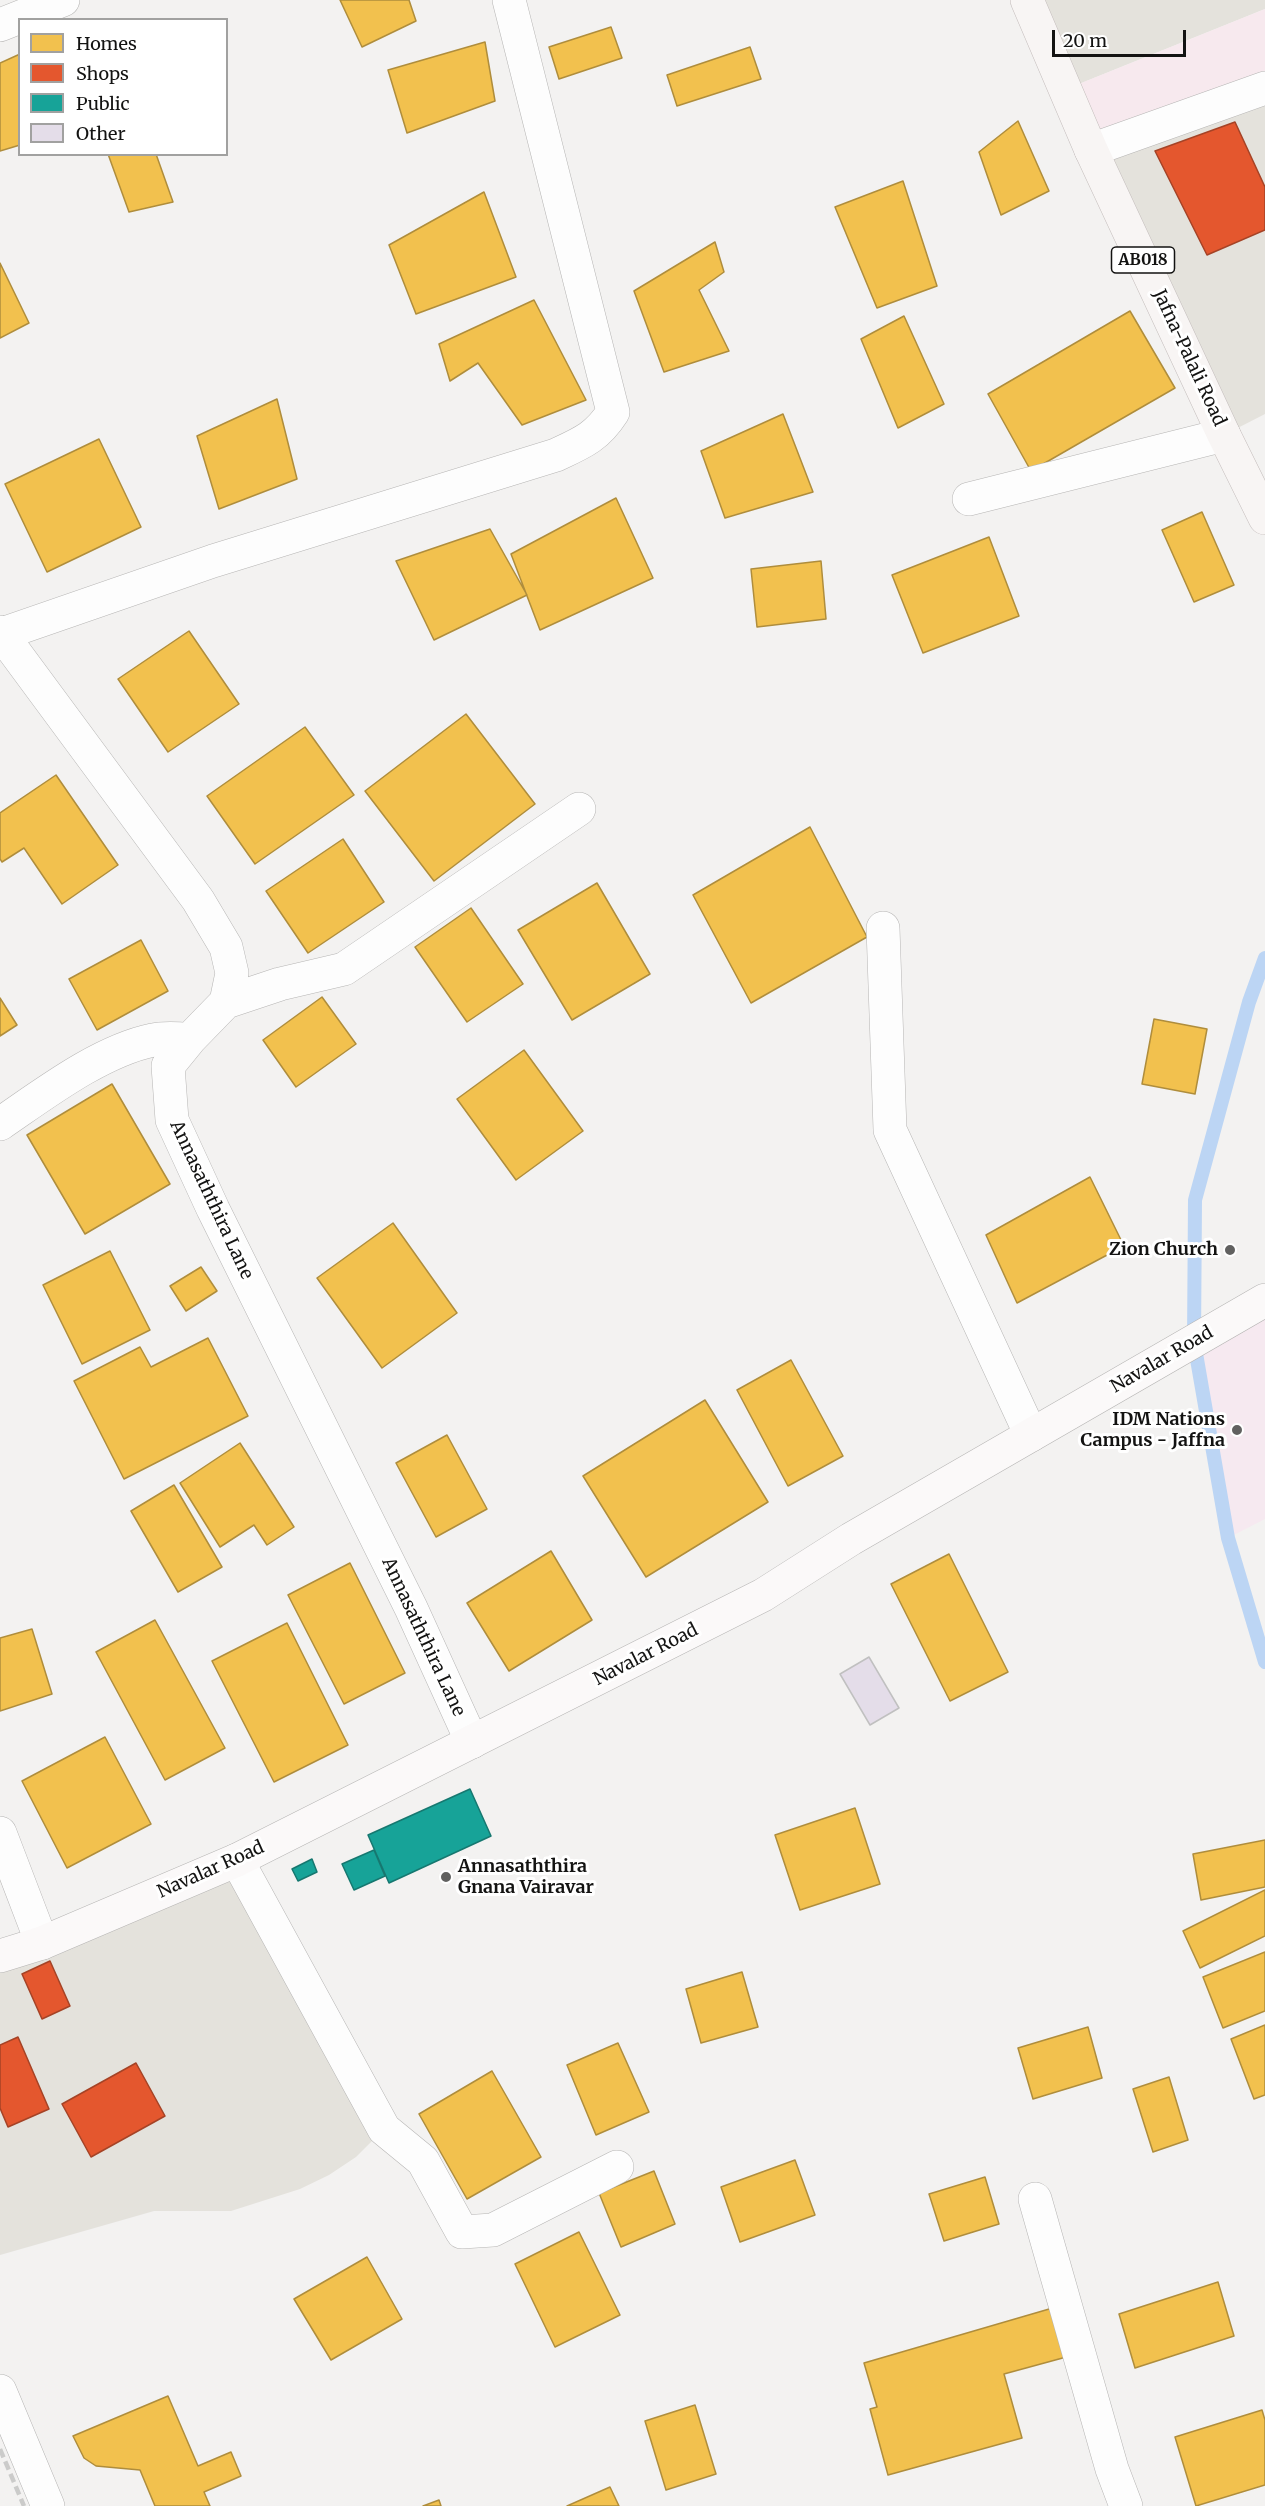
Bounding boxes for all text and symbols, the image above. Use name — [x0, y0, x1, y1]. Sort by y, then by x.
legend — [18, 18, 228, 156]
scale bar — [1055, 18, 1188, 56]
text: 20 m — [1063, 29, 1107, 52]
text: Homes — [76, 32, 137, 55]
text: Shops — [76, 62, 129, 85]
text: Public — [76, 92, 130, 115]
text: Other — [76, 122, 126, 145]
road number: AB018 — [1112, 247, 1174, 273]
street label: Jafna-Palali Road — [1148, 286, 1230, 430]
street label: Annasaththira Lane — [165, 1117, 257, 1283]
place label: Zion Church — [1109, 1239, 1218, 1261]
marker: Zion Church — [1223, 1243, 1237, 1257]
street label: Navalar Road — [1107, 1322, 1217, 1398]
place label: IDM Nations Campus - Jaffna — [1081, 1409, 1225, 1452]
marker: IDM Nations Campus - Jaffna — [1230, 1423, 1244, 1437]
street label: Annasaththira Lane — [377, 1554, 469, 1720]
street label: Navalar Road — [590, 1619, 702, 1691]
street label: Navalar Road — [154, 1837, 268, 1903]
place label: Annasaththira Gnana Vairavar — [458, 1856, 594, 1898]
marker: Annasaththira Gnana Vairavar — [439, 1870, 453, 1884]

